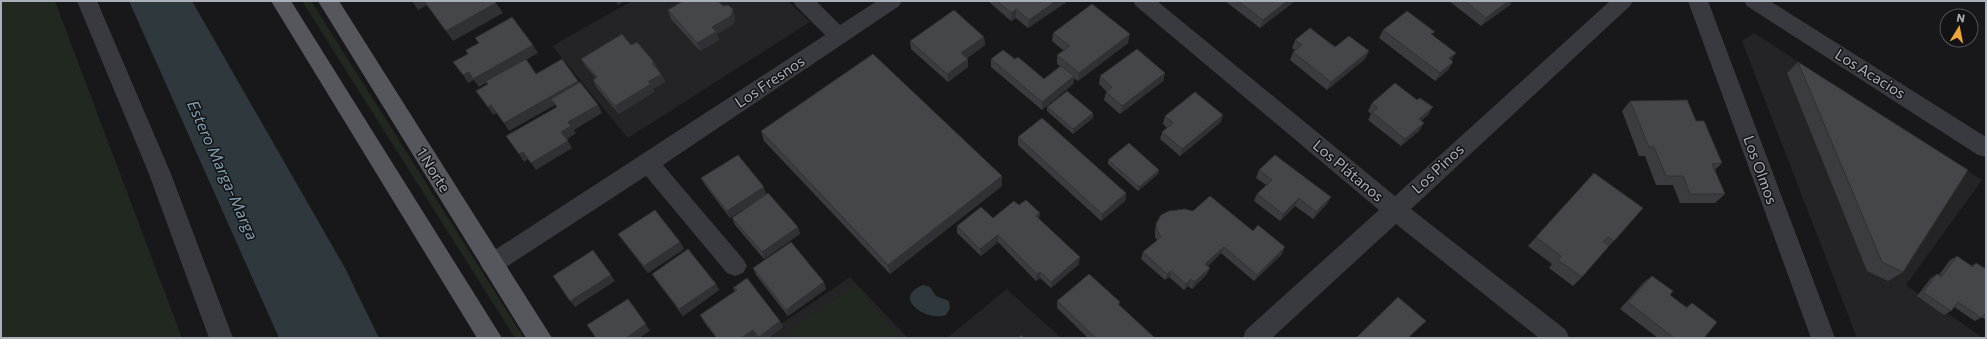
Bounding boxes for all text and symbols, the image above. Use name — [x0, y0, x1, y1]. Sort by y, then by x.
north arrow — [1939, 8, 1979, 48]
text: N — [1956, 11, 1966, 25]
street label: Los Acacios — [1832, 45, 1909, 102]
street label: Los Fresnos — [731, 51, 808, 111]
water label: Estero Marga-Marga — [184, 97, 263, 243]
street label: Los Olmos — [1740, 133, 1782, 207]
street label: Los Plátanos — [1310, 136, 1388, 205]
street label: Los Pinos — [1408, 140, 1467, 197]
street label: 1 Norte — [413, 144, 455, 195]

